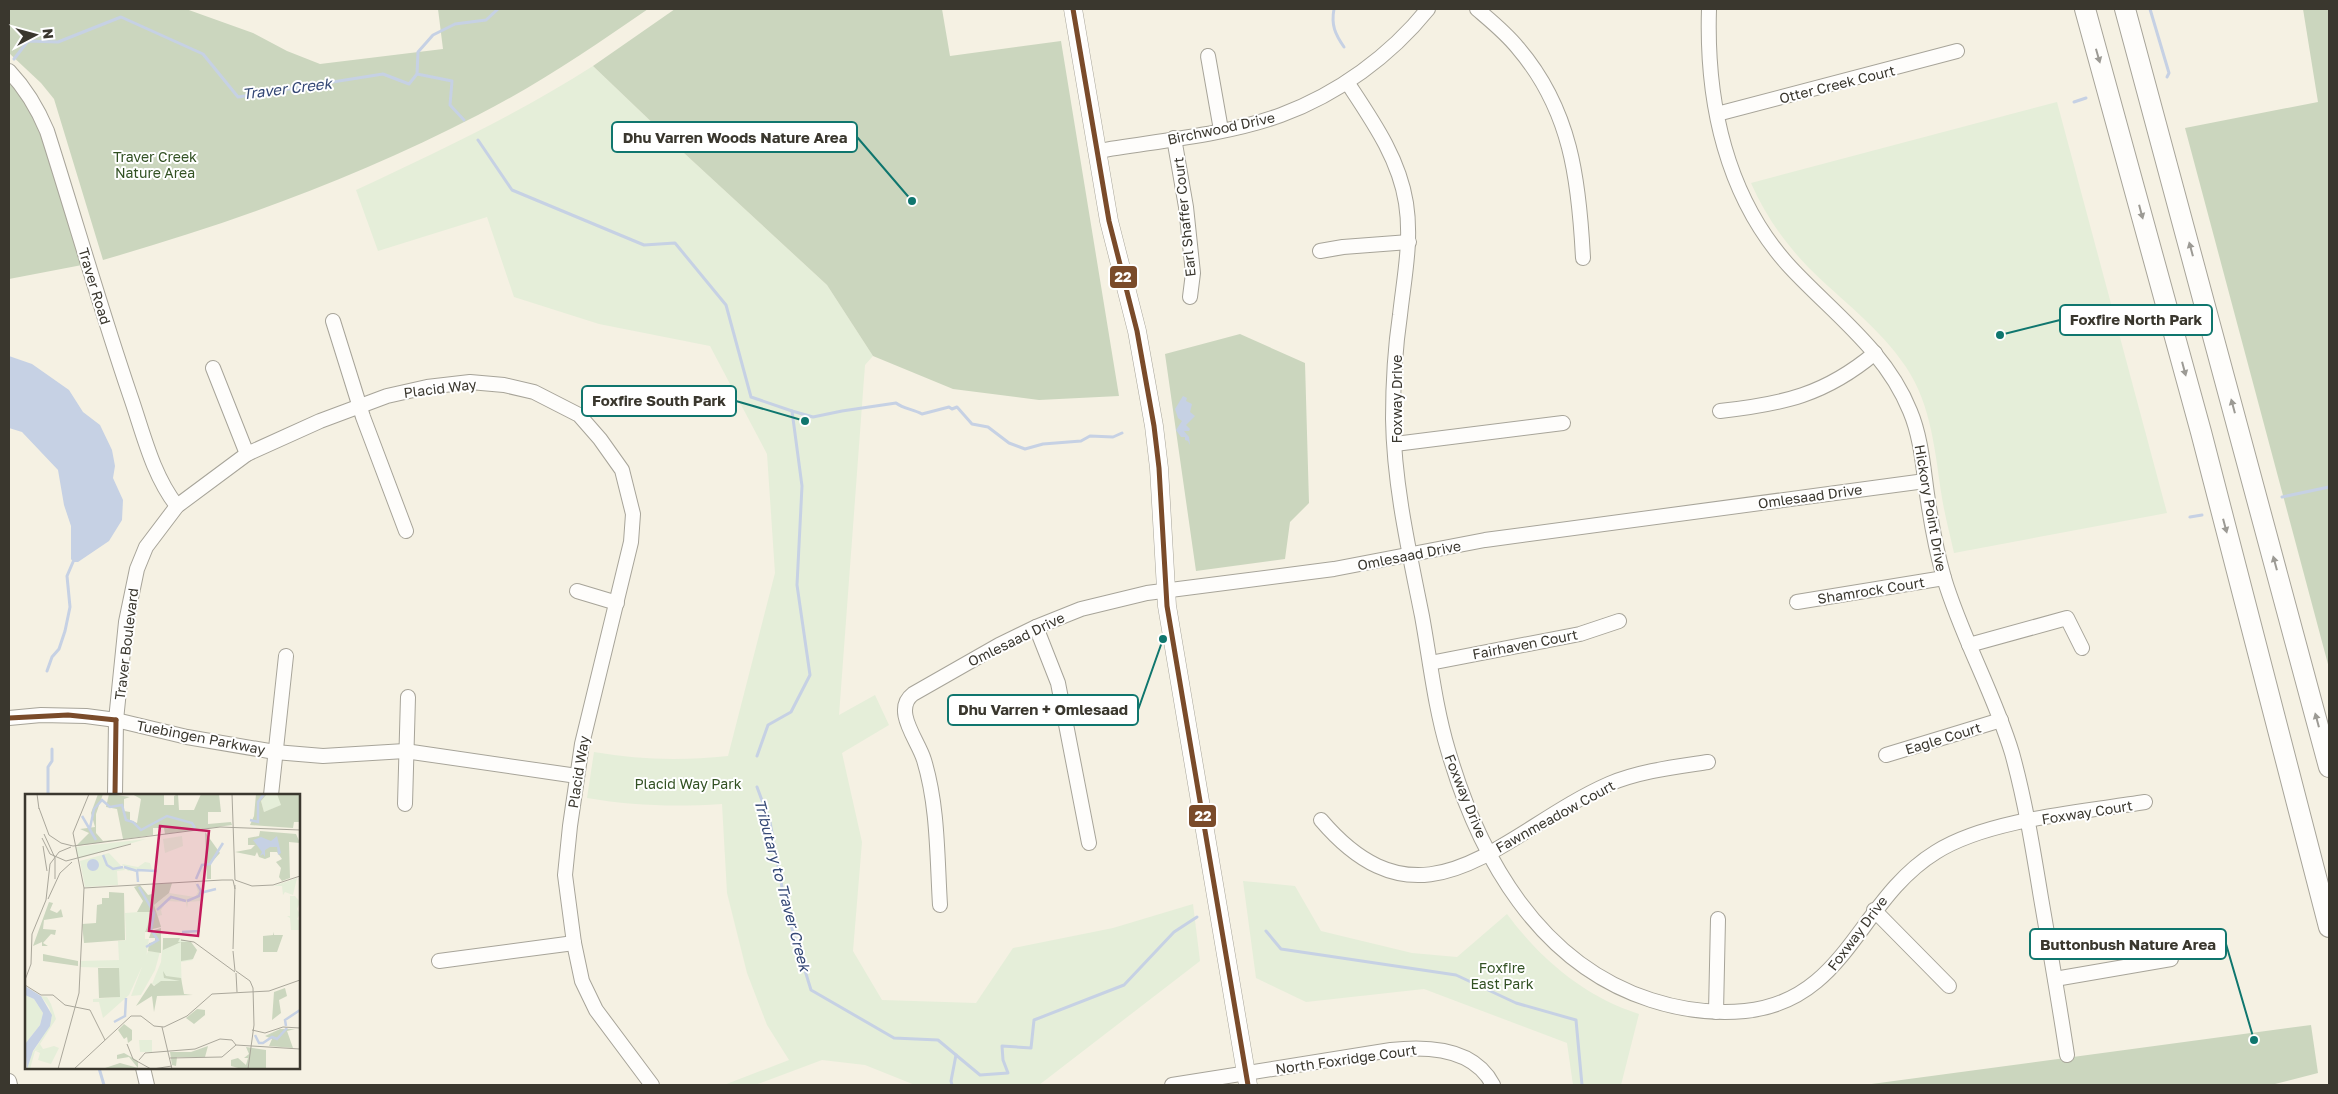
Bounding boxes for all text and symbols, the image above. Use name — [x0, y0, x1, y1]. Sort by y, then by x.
north arrow — [10, 10, 60, 60]
text: N — [39, 27, 57, 40]
one-way arrow — [2095, 48, 2103, 63]
street label: Otter Creek Court — [1777, 61, 1897, 107]
water label: Traver Creek — [241, 73, 334, 102]
street label: Birchwood Drive — [1166, 108, 1276, 148]
callout: Dhu Varren Woods Nature Area — [612, 122, 857, 152]
text: Dhu Varren Woods Nature Area — [623, 128, 848, 146]
park label: Traver Creek Nature Area — [113, 148, 197, 181]
street label: Earl Shaffer Court — [1169, 156, 1199, 278]
one-way arrow — [2138, 205, 2146, 220]
one-way arrow — [2187, 242, 2195, 257]
street label: Traver Road — [75, 246, 115, 326]
line badge: 22 — [1109, 265, 1138, 289]
text: 22 — [1114, 268, 1132, 285]
callout: Foxfire North Park — [2060, 305, 2212, 335]
text: Foxfire North Park — [2070, 310, 2203, 328]
street label: Foxway Drive — [1388, 355, 1405, 443]
one-way arrow — [2180, 362, 2188, 377]
street label: Placid Way — [403, 375, 478, 401]
callout: Foxfire South Park — [582, 386, 736, 416]
text: Foxfire South Park — [592, 391, 726, 409]
one-way arrow — [2229, 399, 2237, 414]
street label: Hickory Point Drive — [1911, 443, 1951, 573]
street label: Omlesaad Drive — [1757, 480, 1863, 512]
one-way arrow — [2222, 519, 2230, 534]
street label: Omlesaad Drive — [1356, 537, 1462, 573]
one-way arrow — [2271, 556, 2279, 571]
street label: Shamrock Court — [1816, 573, 1926, 607]
street label: Traver Boulevard — [111, 587, 141, 701]
street label: Omlesaad Drive — [965, 608, 1067, 670]
street label: Fairhaven Court — [1471, 625, 1579, 663]
callout: Dhu Varren + Omlesaad — [948, 695, 1138, 725]
text: Dhu Varren + Omlesaad — [958, 700, 1128, 718]
one-way arrow — [2312, 713, 2320, 728]
street label: Tuebingen Parkway — [135, 716, 267, 758]
street label: Eagle Court — [1903, 718, 1983, 758]
street label: Placid Way — [564, 734, 592, 810]
street label: Foxway Drive — [1441, 752, 1491, 840]
park label: Placid Way Park — [634, 775, 742, 792]
street label: Fawnmeadow Court — [1492, 776, 1618, 856]
inset map — [25, 794, 300, 1069]
street label: Foxway Court — [2040, 796, 2134, 828]
water label: Tributary to Traver Creek — [750, 797, 815, 975]
line badge: 22 — [1188, 804, 1217, 828]
text: 22 — [1194, 807, 1212, 824]
street label: Foxway Drive — [1823, 892, 1891, 974]
callout: Buttonbush Nature Area — [2030, 929, 2226, 959]
text: Buttonbush Nature Area — [2040, 935, 2216, 953]
park label: Foxfire East Park — [1470, 959, 1534, 992]
street label: North Foxridge Court — [1274, 1041, 1418, 1077]

